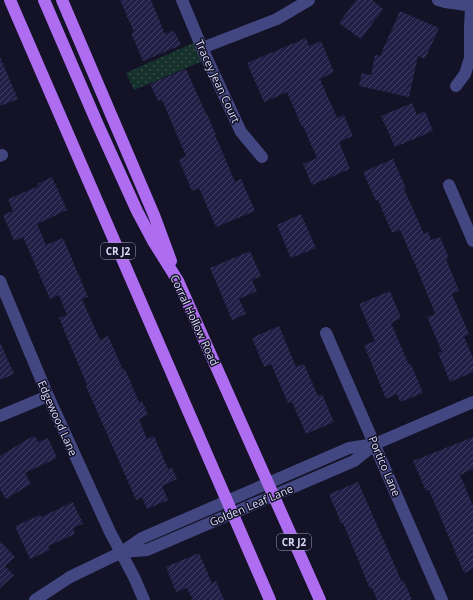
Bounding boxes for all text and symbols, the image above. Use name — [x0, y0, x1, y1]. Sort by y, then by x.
street label: Tracey Jean Court — [192, 37, 244, 125]
road number: CR J2 — [101, 243, 135, 259]
street label: Corral Hollow Road — [167, 272, 223, 368]
street label: Edgewood Lane — [35, 378, 81, 458]
street label: Portico Lane — [366, 434, 404, 498]
street label: Golden Leaf Lane — [207, 481, 295, 529]
road number: CR J2 — [277, 534, 311, 550]

